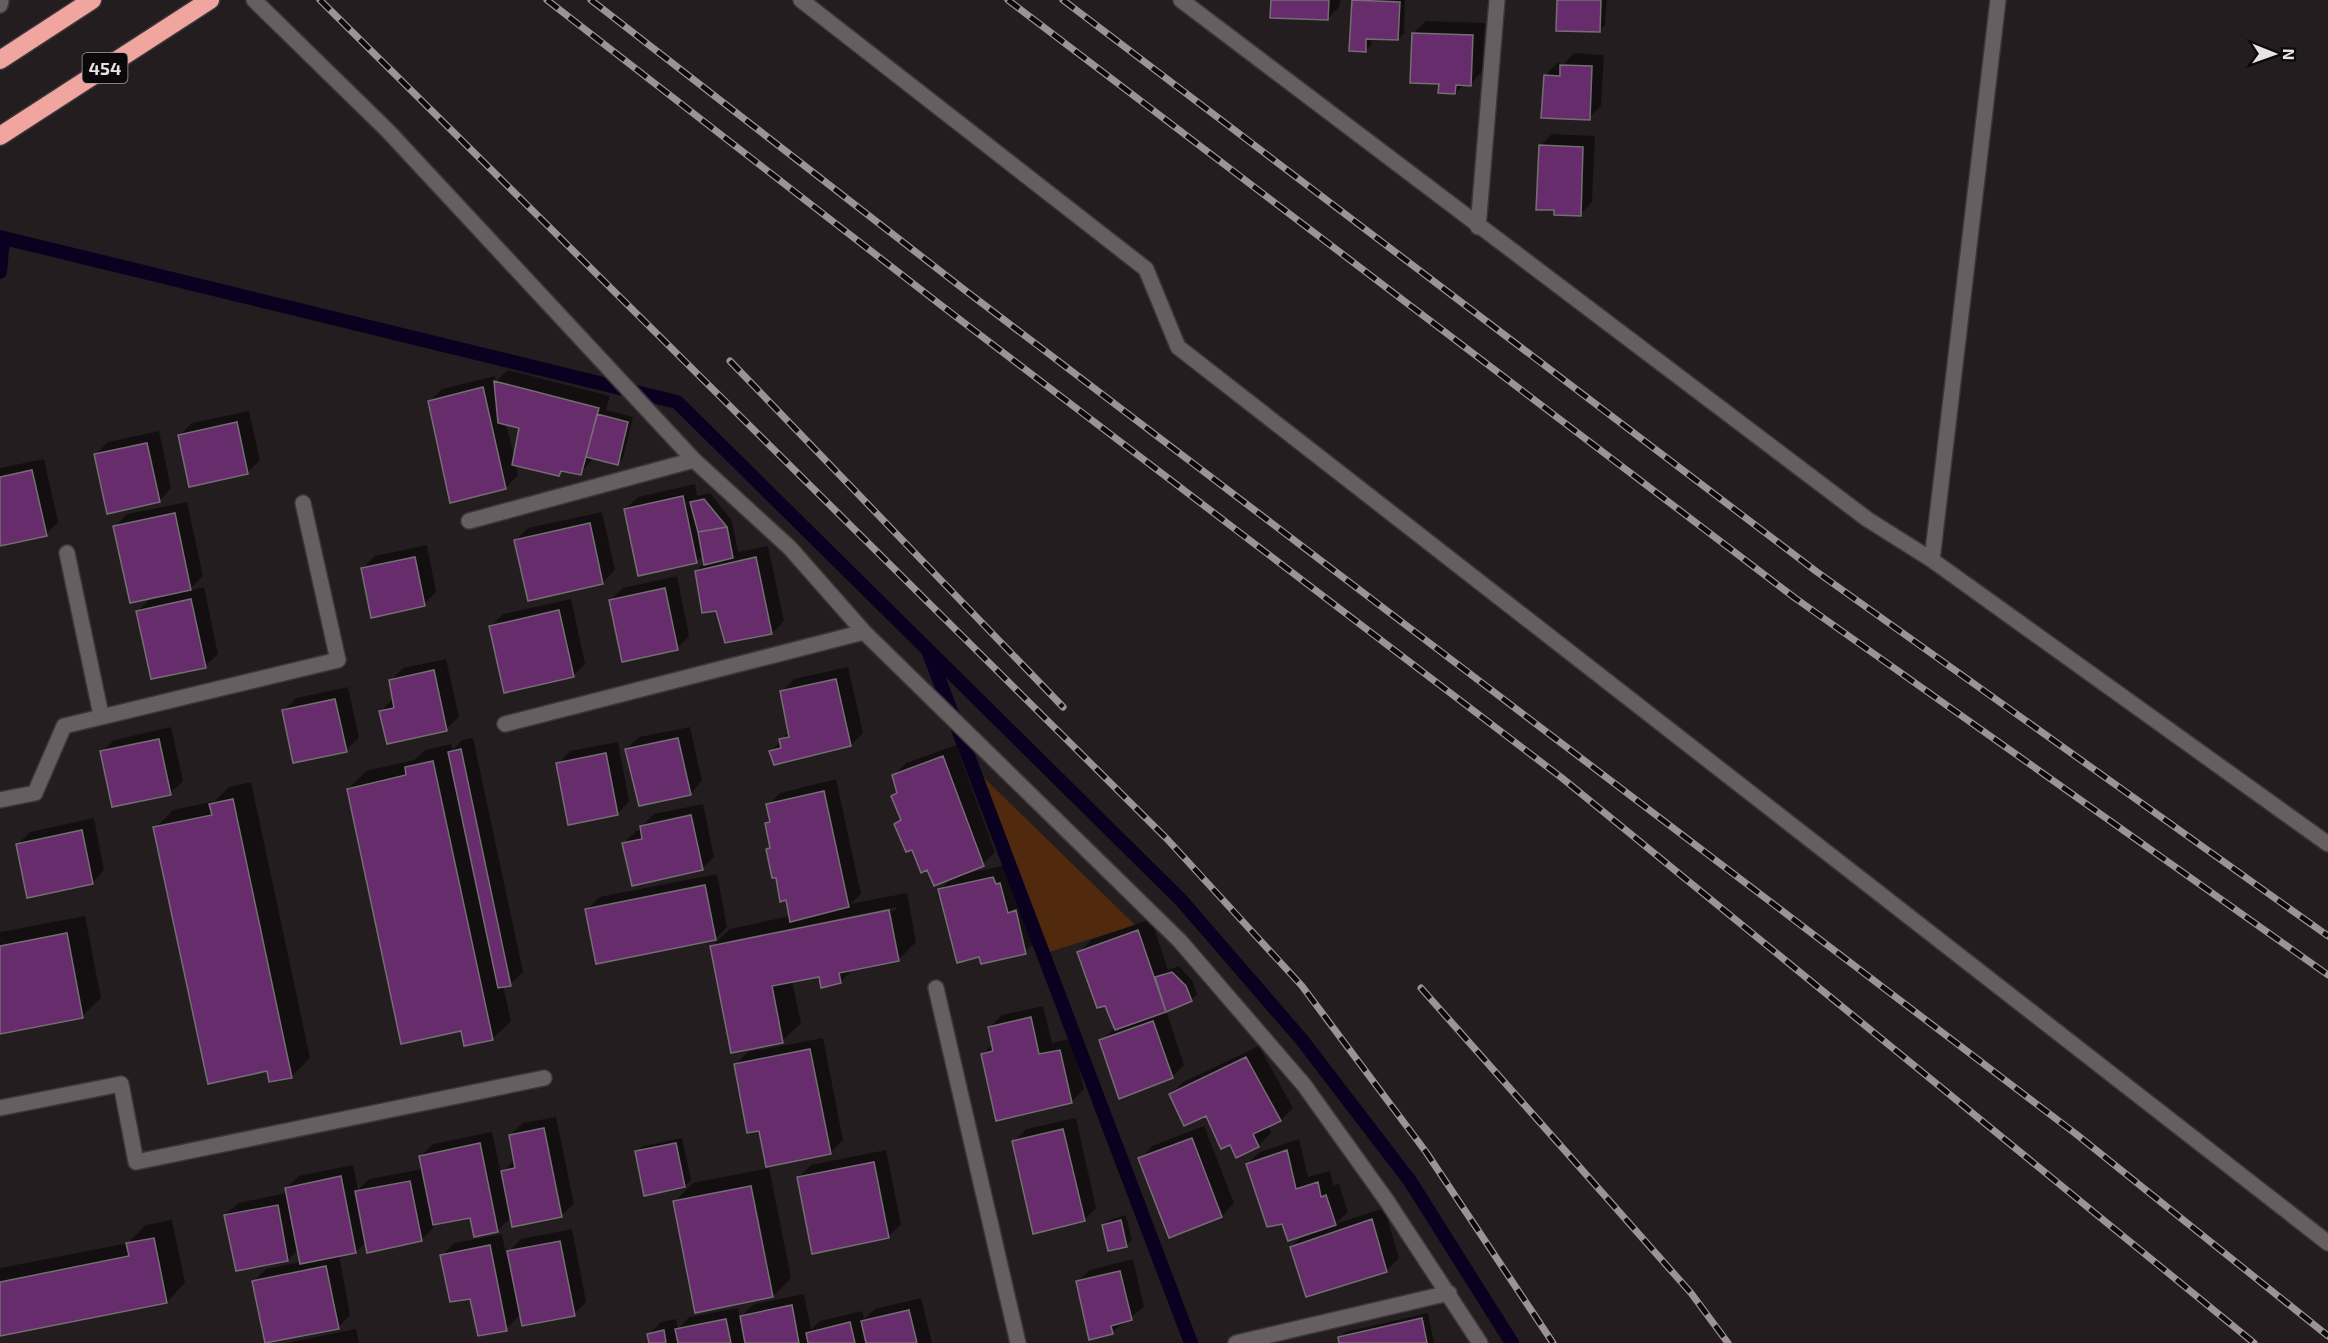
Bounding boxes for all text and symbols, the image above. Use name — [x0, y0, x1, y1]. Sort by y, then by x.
north arrow — [2244, 24, 2304, 84]
text: N — [2280, 48, 2299, 60]
road number: 454 — [82, 53, 128, 83]

